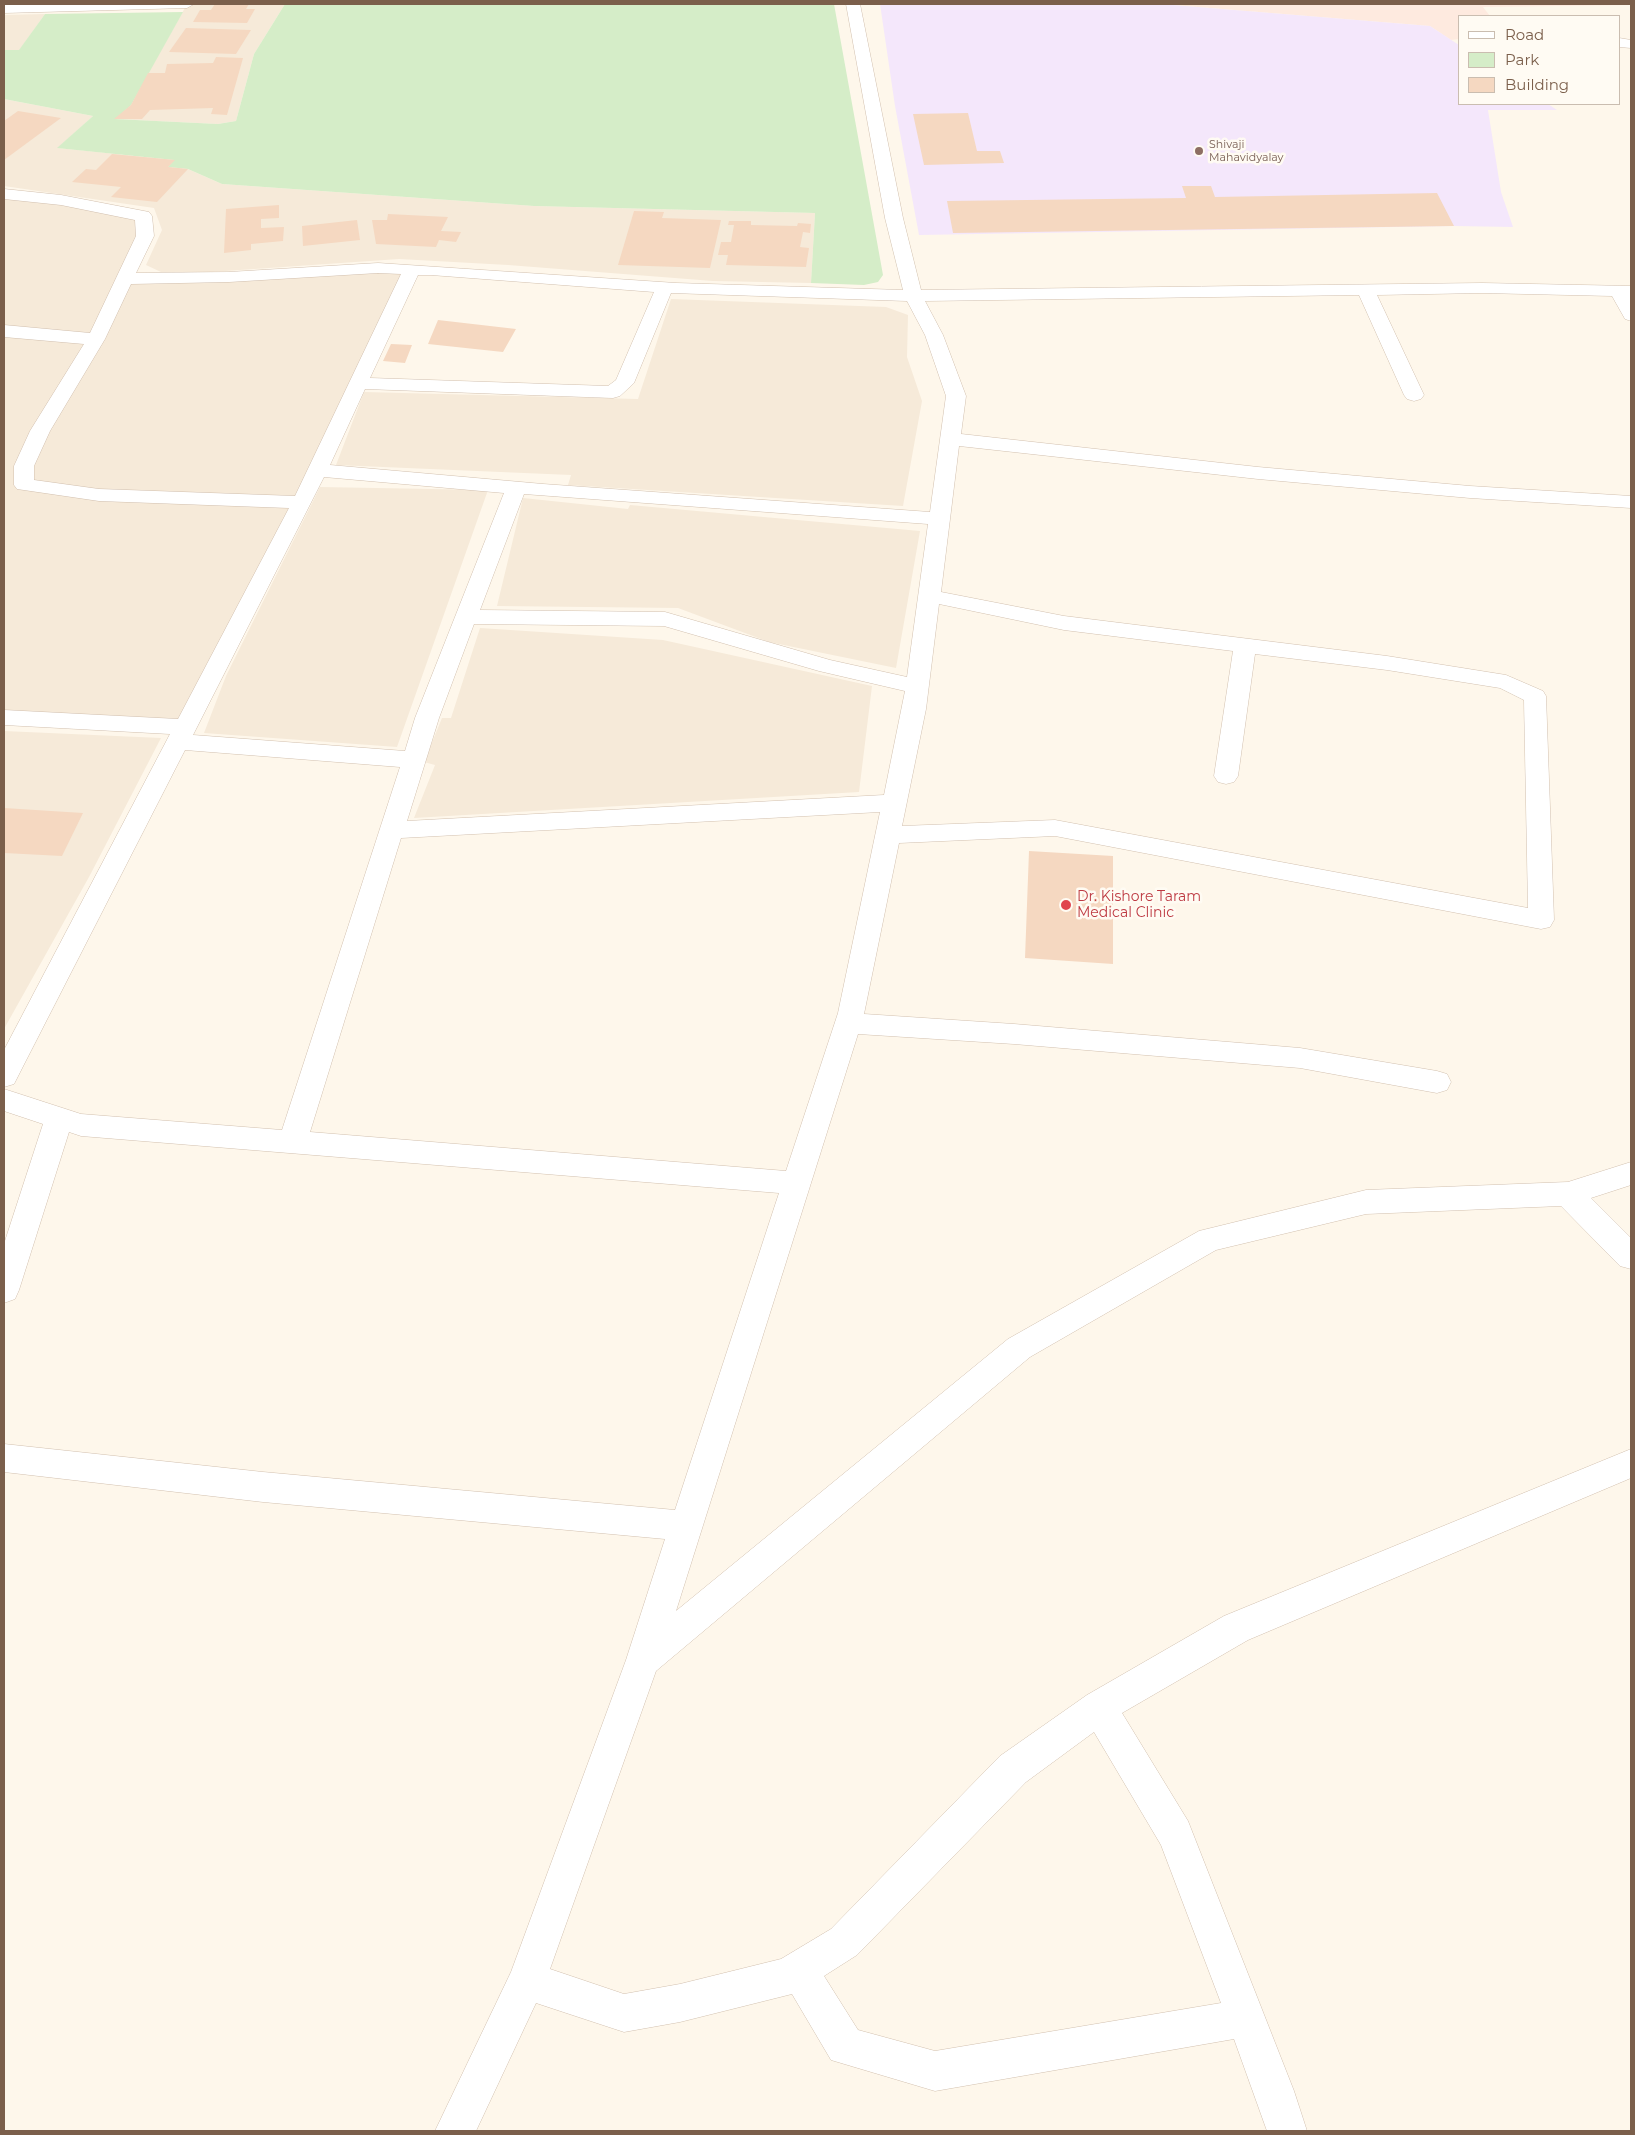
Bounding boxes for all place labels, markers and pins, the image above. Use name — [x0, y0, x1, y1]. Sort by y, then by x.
place label: Shivaji Mahavidyalay — [1209, 138, 1284, 164]
marker: Shivaji Mahavidyalay — [1193, 145, 1205, 157]
place label: Dr. Kishore Taram Medical Clinic — [1077, 889, 1201, 922]
marker: Dr. Kishore Taram Medical Clinic — [1059, 898, 1073, 912]

